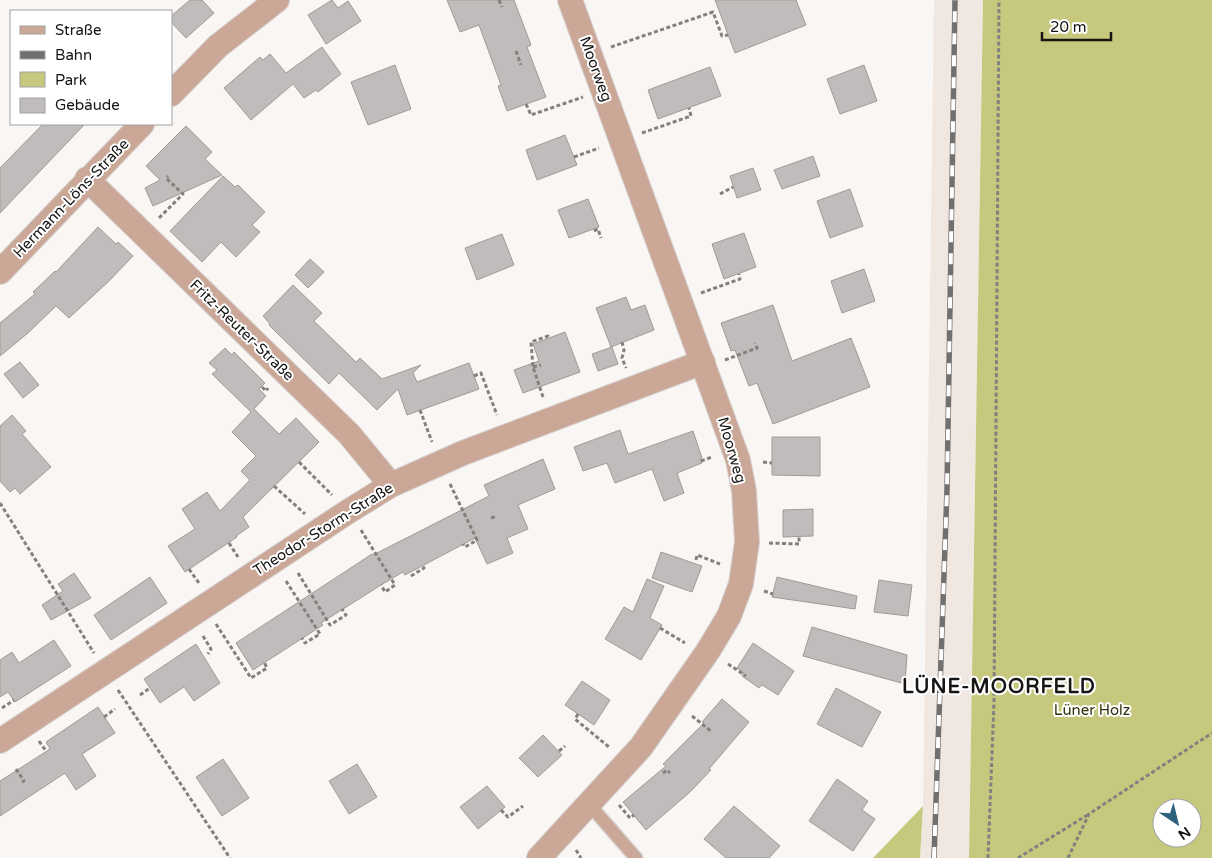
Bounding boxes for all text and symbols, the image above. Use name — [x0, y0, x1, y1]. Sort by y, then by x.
legend — [10, 10, 172, 125]
scale bar — [1042, 10, 1111, 42]
text: 20 m — [1050, 18, 1087, 36]
text: Straße — [55, 21, 101, 39]
street label: Moorweg — [576, 34, 616, 104]
text: Bahn — [55, 46, 92, 64]
text: Park — [55, 71, 87, 89]
text: Gebäude — [55, 96, 120, 114]
street label: Hermann-Löns-Straße — [10, 135, 132, 261]
street label: Fritz-Reuter-Straße — [186, 276, 298, 384]
street label: Moorweg — [714, 415, 750, 485]
street label: Theodor-Storm-Straße — [250, 479, 396, 579]
district label: LÜNE-MOORFELD — [902, 674, 1096, 699]
park label: Lüner Holz — [1054, 701, 1130, 719]
north arrow — [1152, 798, 1202, 848]
text: N — [1175, 823, 1194, 843]

